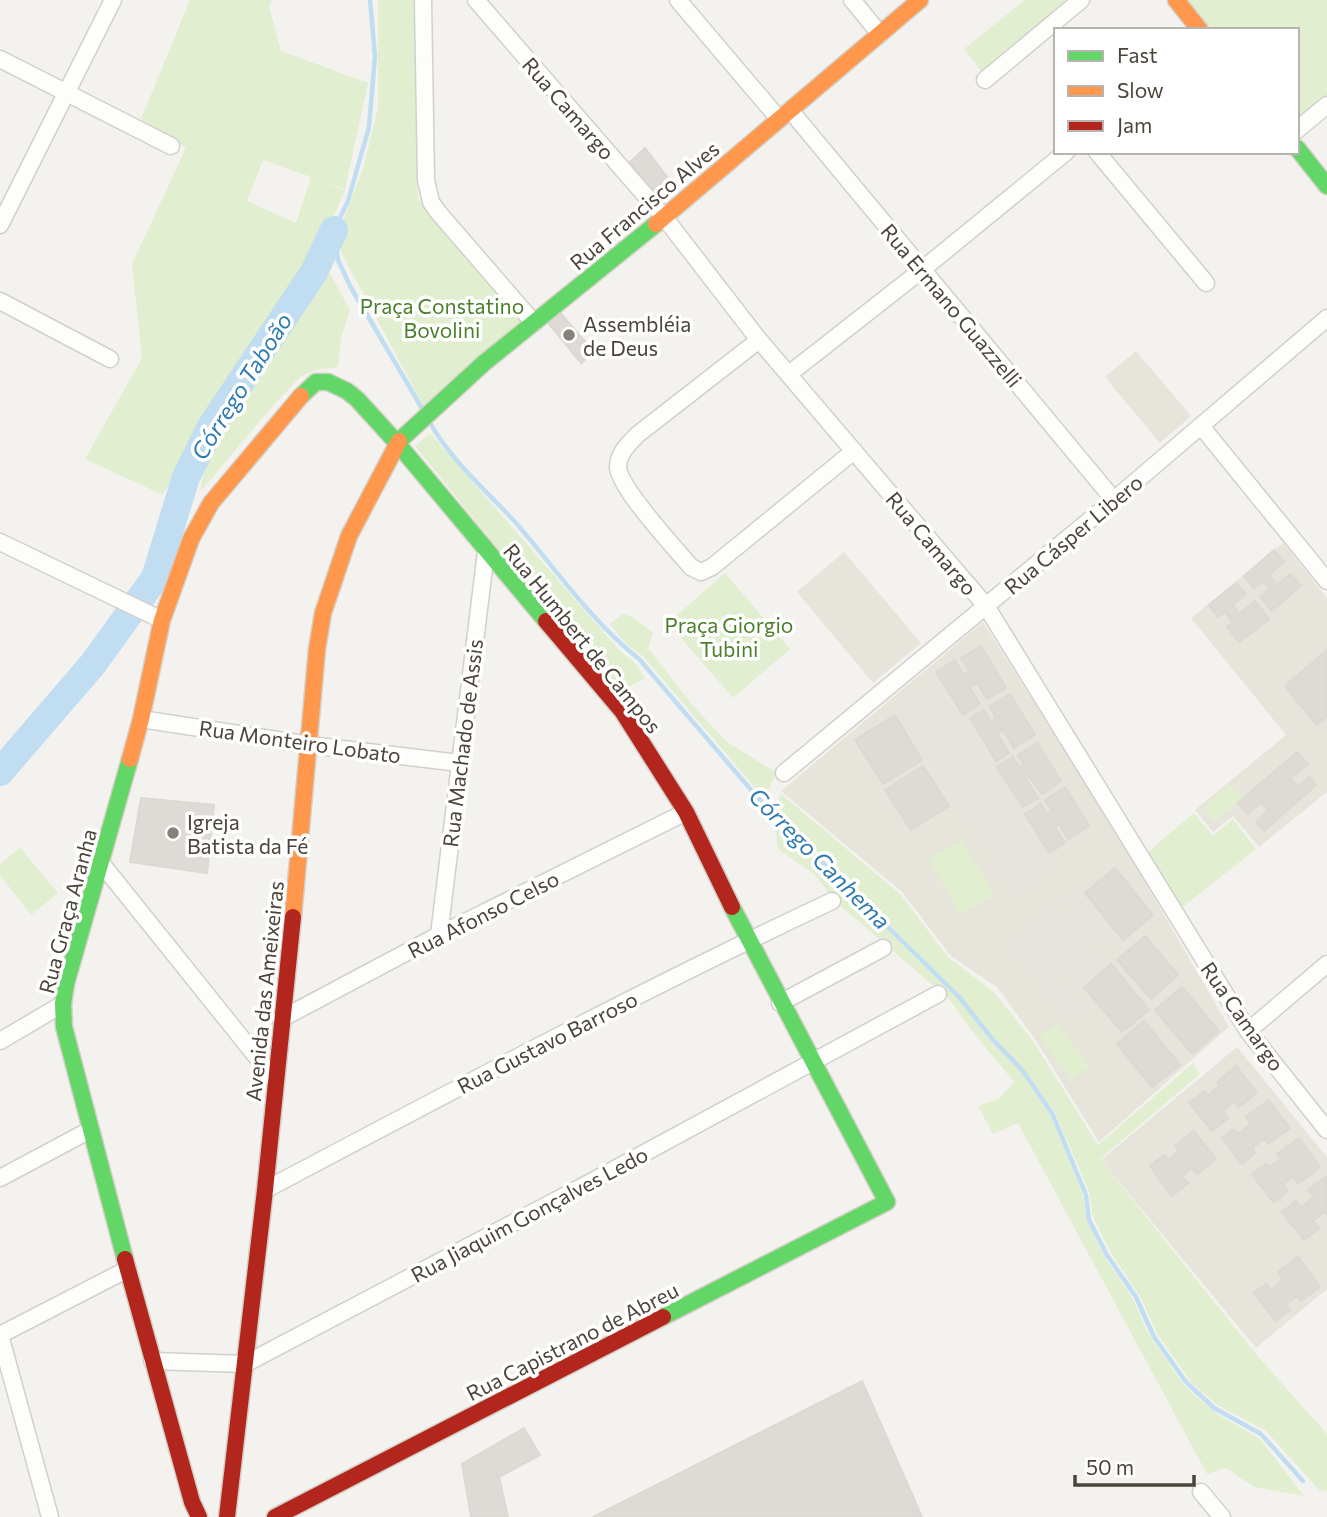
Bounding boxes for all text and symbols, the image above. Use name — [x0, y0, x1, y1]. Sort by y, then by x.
legend — [1054, 28, 1299, 154]
text: Fast — [1117, 42, 1158, 67]
street label: Rua Camargo — [518, 52, 620, 164]
text: Slow — [1117, 77, 1164, 102]
text: Jam — [1117, 112, 1152, 137]
street label: Rua Francisco Alves — [564, 135, 724, 275]
street label: Rua Ermano Guazzelli — [876, 218, 1028, 392]
park label: Praça Constatino Bovolini — [360, 293, 524, 342]
water label: Córrego Taboão — [185, 307, 297, 465]
place label: Assembléia de Deus — [583, 311, 691, 360]
marker: Assembléia de Deus — [561, 327, 577, 343]
street label: Rua Cásper Libero — [999, 469, 1147, 599]
street label: Rua Camargo — [881, 486, 983, 600]
street label: Rua Humbert de Campos — [499, 538, 667, 738]
park label: Praça Giorgio Tubini — [665, 612, 793, 661]
street label: Rua Machado de Assis — [437, 638, 487, 848]
street label: Rua Monteiro Lobato — [197, 714, 403, 768]
water label: Córrego Canhema — [743, 781, 897, 935]
place label: Igreja Batista da Fé — [187, 809, 308, 858]
marker: Igreja Batista da Fé — [165, 825, 181, 841]
street label: Rua Graça Aranha — [33, 826, 101, 996]
street label: Rua Afonso Celso — [403, 865, 563, 963]
street label: Avenida das Ameixeiras — [240, 880, 288, 1102]
street label: Rua Camargo — [1196, 957, 1290, 1075]
street label: Rua Gustavo Barroso — [453, 986, 641, 1098]
street label: Rua Jiaquim Gonçalves Ledo — [406, 1141, 652, 1287]
street label: Rua Capistrano de Abreu — [462, 1277, 682, 1405]
scale bar — [1075, 1444, 1194, 1488]
text: 50 m — [1086, 1454, 1134, 1479]

